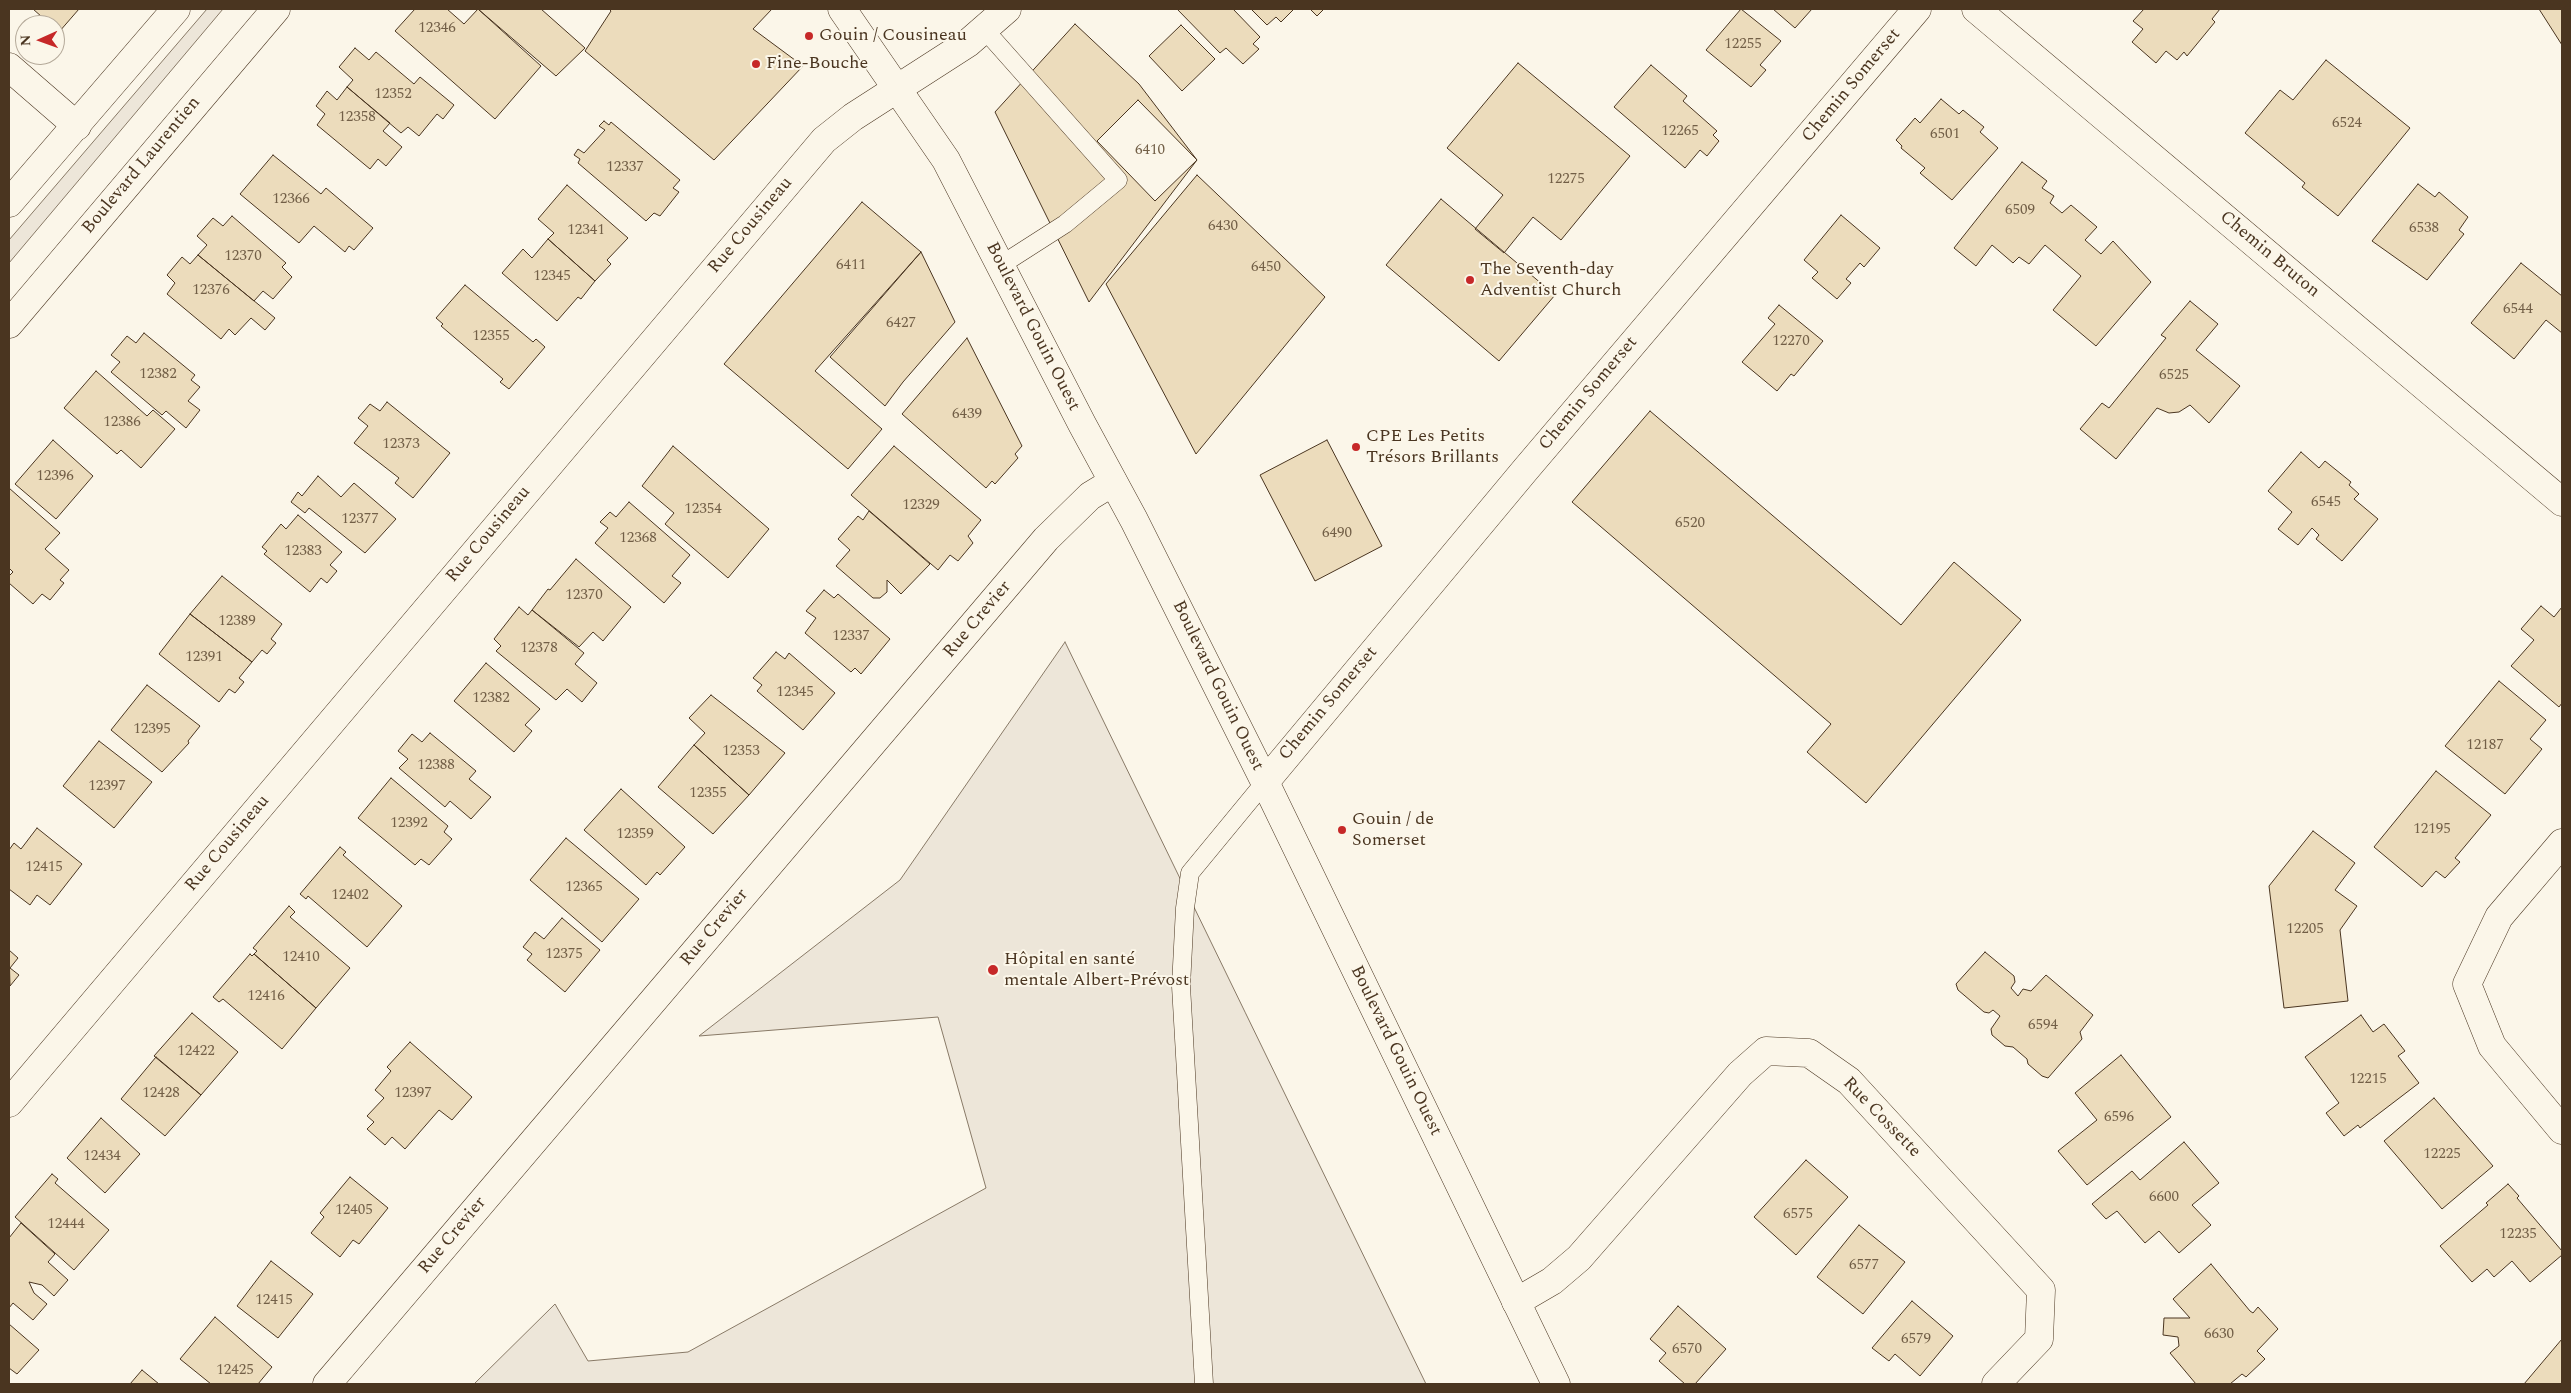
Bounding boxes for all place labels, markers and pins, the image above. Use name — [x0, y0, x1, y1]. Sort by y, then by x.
place label: Gouin / Cousineau — [819, 25, 967, 47]
marker: Gouin / Cousineau — [803, 30, 815, 42]
place label: Fine-Bouche — [766, 53, 868, 75]
marker: Fine-Bouche — [750, 58, 762, 70]
place label: The Seventh-day Adventist Church — [1480, 259, 1621, 302]
marker: The Seventh-day Adventist Church — [1464, 274, 1476, 286]
place label: CPE Les Petits Trésors Brillants — [1366, 426, 1499, 468]
marker: CPE Les Petits Trésors Brillants — [1350, 441, 1362, 453]
place label: Gouin / de Somerset — [1352, 809, 1434, 852]
marker: Gouin / de Somerset — [1336, 824, 1348, 836]
place label: Hôpital en santé mentale Albert-Prévost — [1004, 949, 1189, 992]
marker: Hôpital en santé mentale Albert-Prévost — [986, 963, 1000, 977]

